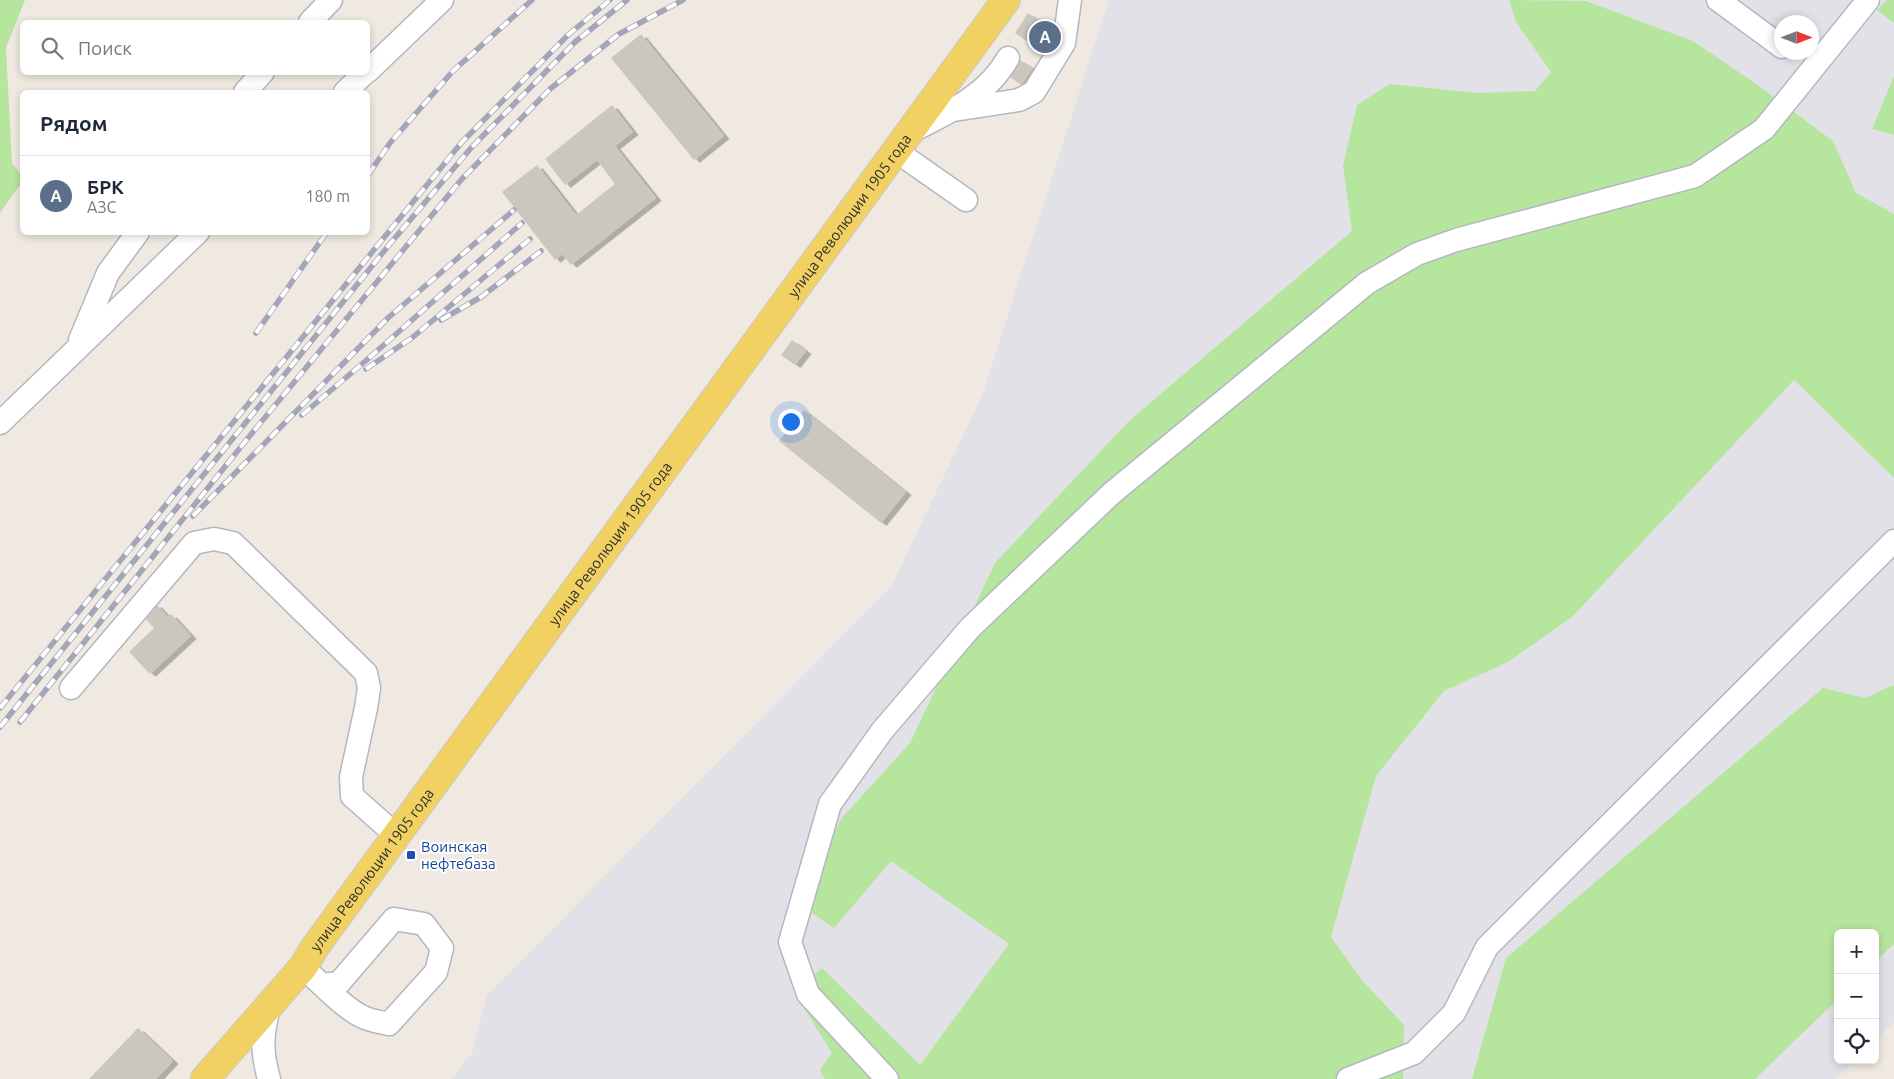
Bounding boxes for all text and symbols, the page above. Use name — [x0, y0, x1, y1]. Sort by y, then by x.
north arrow — [1774, 15, 1819, 60]
pin: A — [1029, 18, 1061, 56]
search box — [20, 20, 370, 75]
icon: search — [38, 34, 66, 62]
text: Поиск — [78, 37, 132, 59]
text: Рядом — [40, 111, 108, 135]
street label: улица Революции 1905 года — [784, 130, 914, 300]
text: БРК — [87, 176, 124, 198]
text: A — [50, 187, 62, 205]
text: 180 m — [305, 187, 350, 205]
text: АЗС — [87, 198, 116, 216]
your location — [778, 409, 804, 435]
street label: улица Революции 1905 года — [544, 458, 675, 628]
street label: улица Революции 1905 года — [306, 785, 437, 954]
place label: Воинская нефтебаза — [421, 838, 496, 872]
marker: Воинская нефтебаза — [405, 849, 417, 861]
map controls — [1834, 929, 1879, 1064]
button: + — [1834, 929, 1879, 974]
button: − — [1834, 974, 1879, 1019]
button: locate — [1834, 1019, 1879, 1064]

